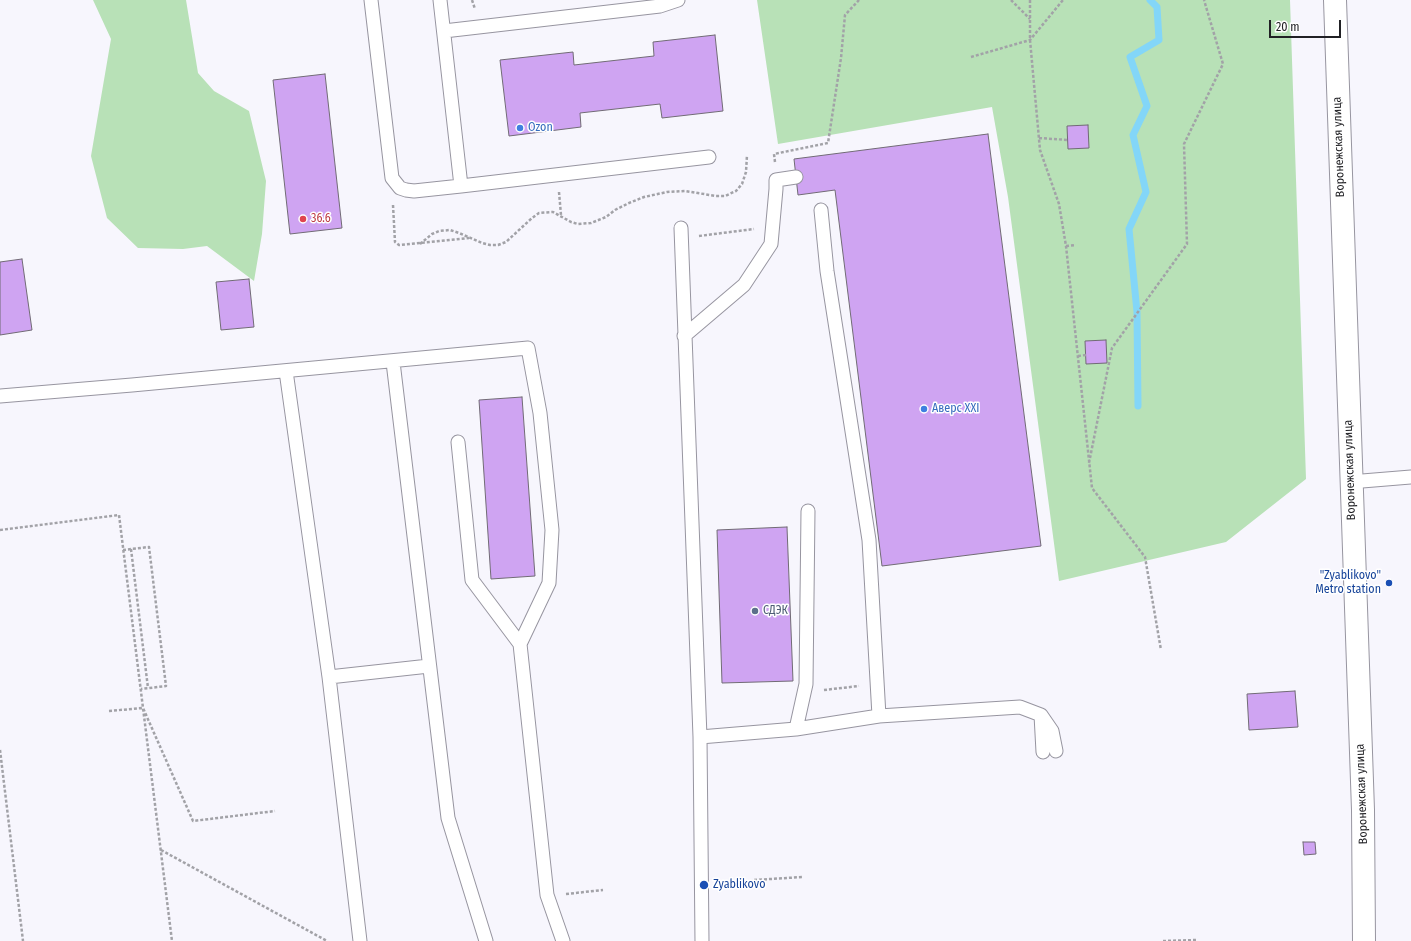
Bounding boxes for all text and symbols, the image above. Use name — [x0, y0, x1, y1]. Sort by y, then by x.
scale bar — [1271, 12, 1343, 38]
text: 20 m — [1276, 20, 1300, 34]
street label: Воронежская улица — [1330, 96, 1348, 198]
place label: Ozon — [528, 121, 553, 135]
marker: Ozon — [515, 123, 525, 133]
place label: 36.6 — [311, 212, 331, 226]
marker: 36.6 — [298, 214, 308, 224]
place label: Аверс XXI — [932, 402, 979, 416]
marker: Аверс XXI — [919, 404, 929, 414]
street label: Воронежская улица — [1341, 419, 1359, 521]
place label: "Zyablikovo" Metro station — [1315, 569, 1381, 597]
marker: "Zyablikovo" Metro station — [1384, 578, 1394, 588]
place label: СДЭК — [763, 604, 788, 618]
marker: СДЭК — [750, 606, 760, 616]
street label: Воронежская улица — [1353, 743, 1371, 845]
place label: Zyablikovo — [713, 878, 765, 892]
marker: Zyablikovo — [698, 879, 710, 891]

